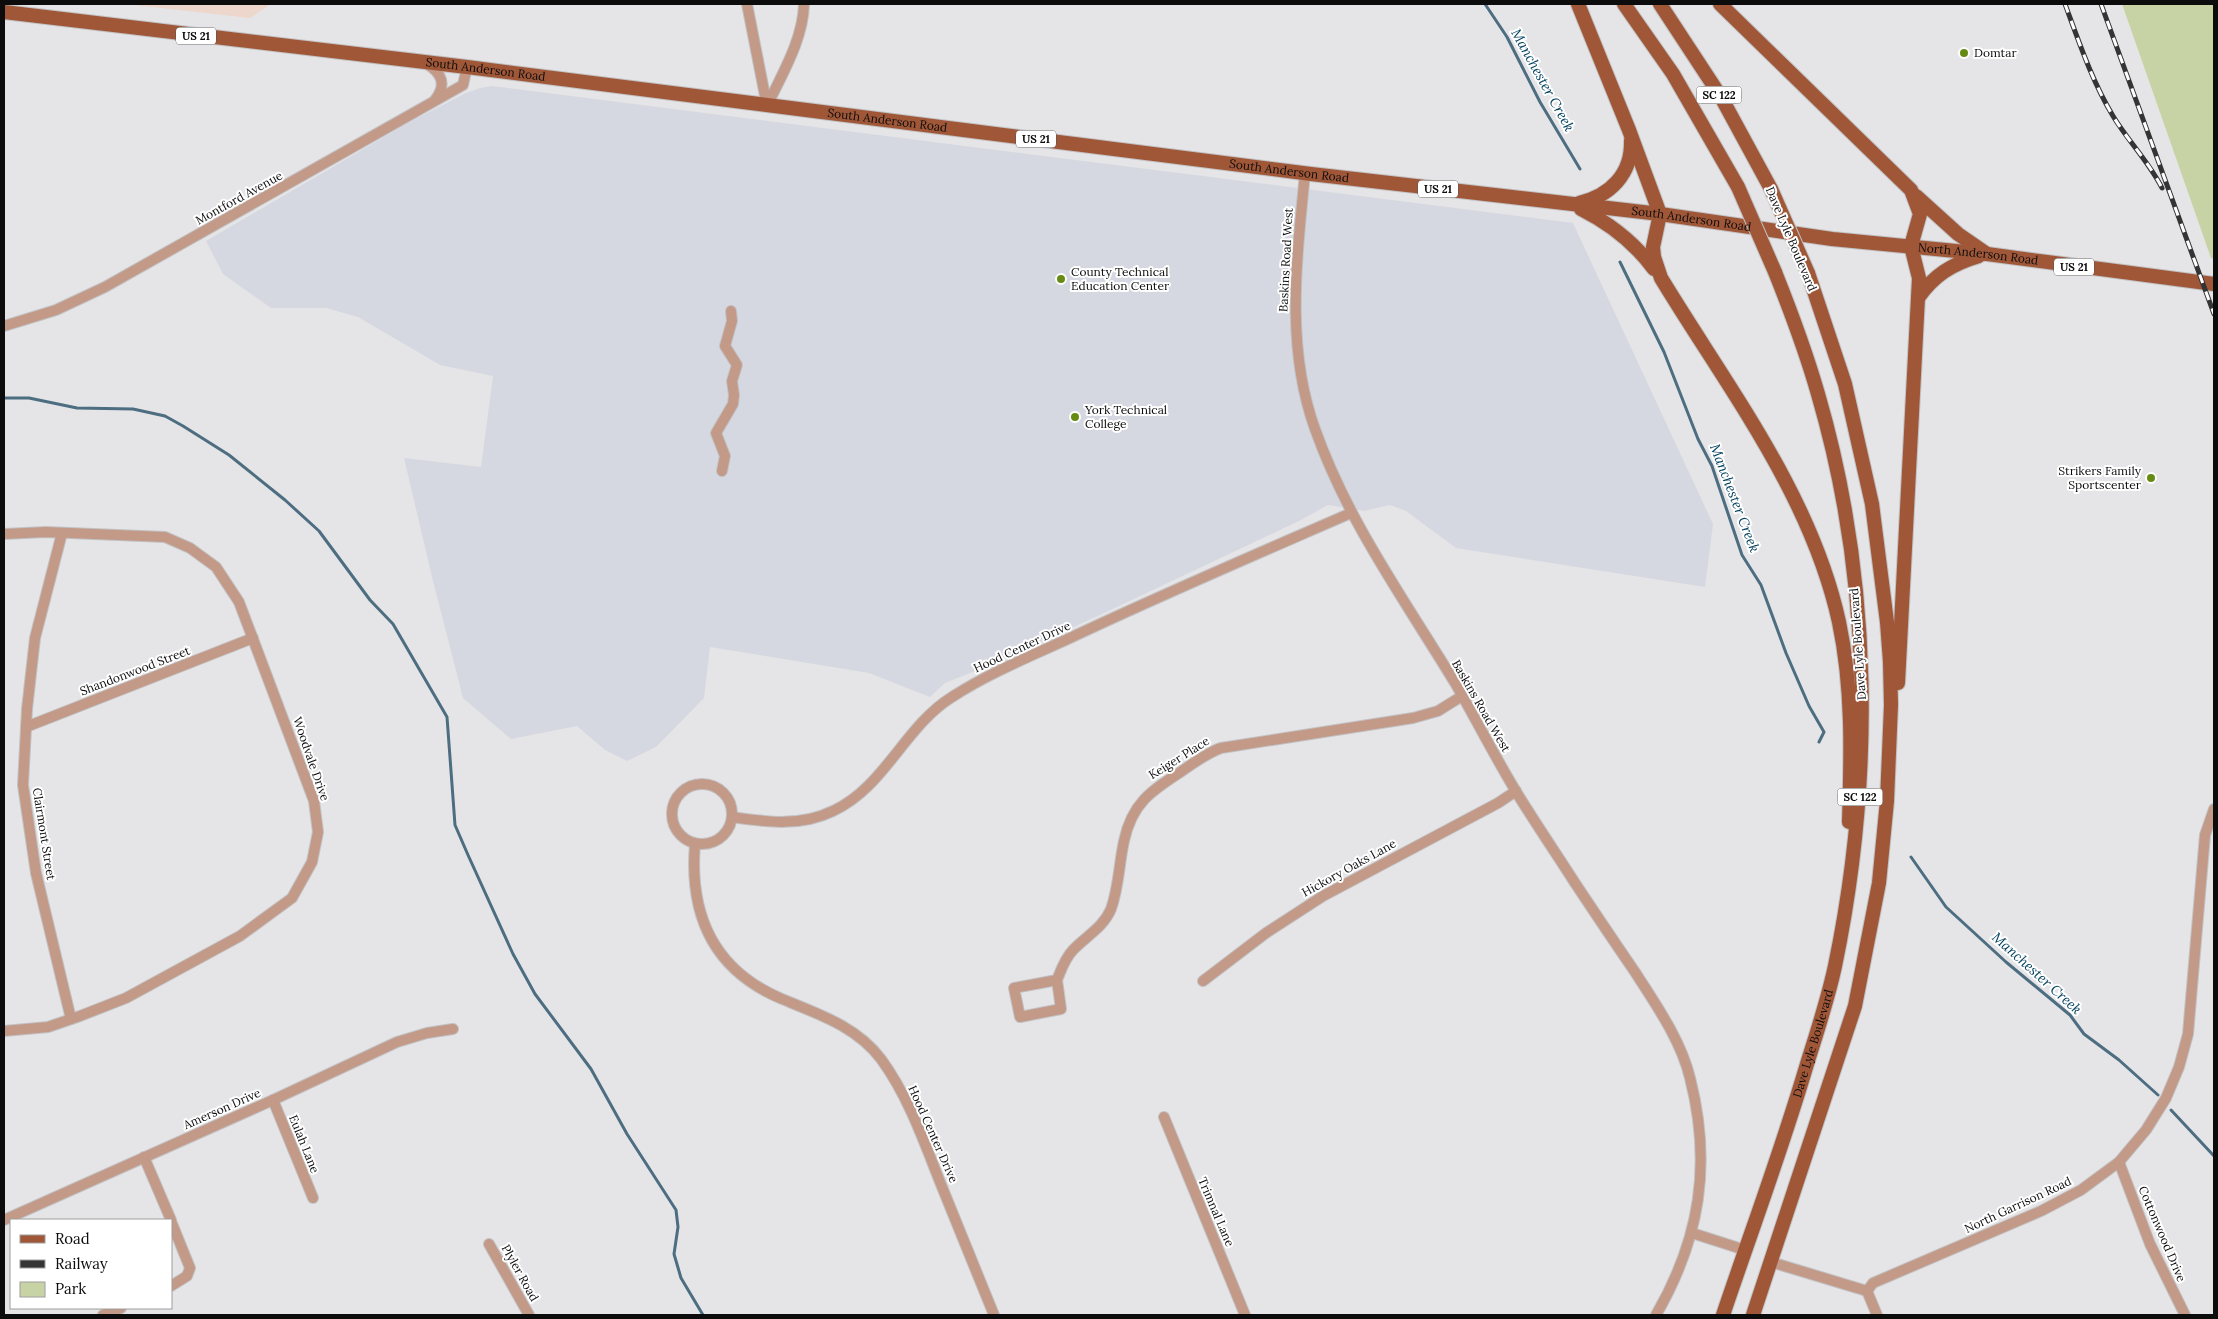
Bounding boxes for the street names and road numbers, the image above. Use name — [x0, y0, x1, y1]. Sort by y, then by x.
road number: US 21 — [176, 28, 216, 44]
street label: South Anderson Road — [425, 54, 546, 84]
road number: SC 122 — [1696, 86, 1742, 104]
street label: South Anderson Road — [827, 105, 948, 135]
road number: US 21 — [1016, 130, 1056, 148]
street label: South Anderson Road — [1228, 156, 1350, 185]
street label: Montford Avenue — [193, 167, 285, 228]
road number: US 21 — [1418, 180, 1458, 198]
street label: Dave Lyle Boulevard — [1763, 184, 1820, 293]
street label: South Anderson Road — [1631, 203, 1752, 234]
street label: Baskins Road West — [1275, 207, 1296, 312]
street label: North Anderson Road — [1917, 239, 2039, 268]
road number: US 21 — [2054, 258, 2094, 276]
street label: Dave Lyle Boulevard — [1846, 588, 1869, 701]
street label: Hood Center Drive — [971, 617, 1073, 676]
street label: Shandonwood Street — [78, 643, 192, 698]
street label: Baskins Road West — [1449, 657, 1514, 755]
street label: Woodvale Drive — [290, 715, 333, 803]
street label: Keiger Place — [1146, 733, 1212, 782]
street label: Clairmont Street — [30, 787, 59, 881]
road number: SC 122 — [1838, 789, 1882, 806]
street label: Hickory Oaks Lane — [1299, 835, 1399, 900]
street label: Dave Lyle Boulevard — [1789, 988, 1836, 1099]
street label: Hood Center Drive — [905, 1083, 962, 1185]
street label: Amerson Drive — [180, 1085, 263, 1133]
street label: Eulah Lane — [286, 1112, 323, 1176]
street label: North Garrison Road — [1962, 1173, 2074, 1236]
street label: Trimnal Lane — [1195, 1175, 1238, 1249]
street label: Cottonwood Drive — [2135, 1184, 2190, 1284]
street label: Plyler Road — [499, 1242, 542, 1304]

